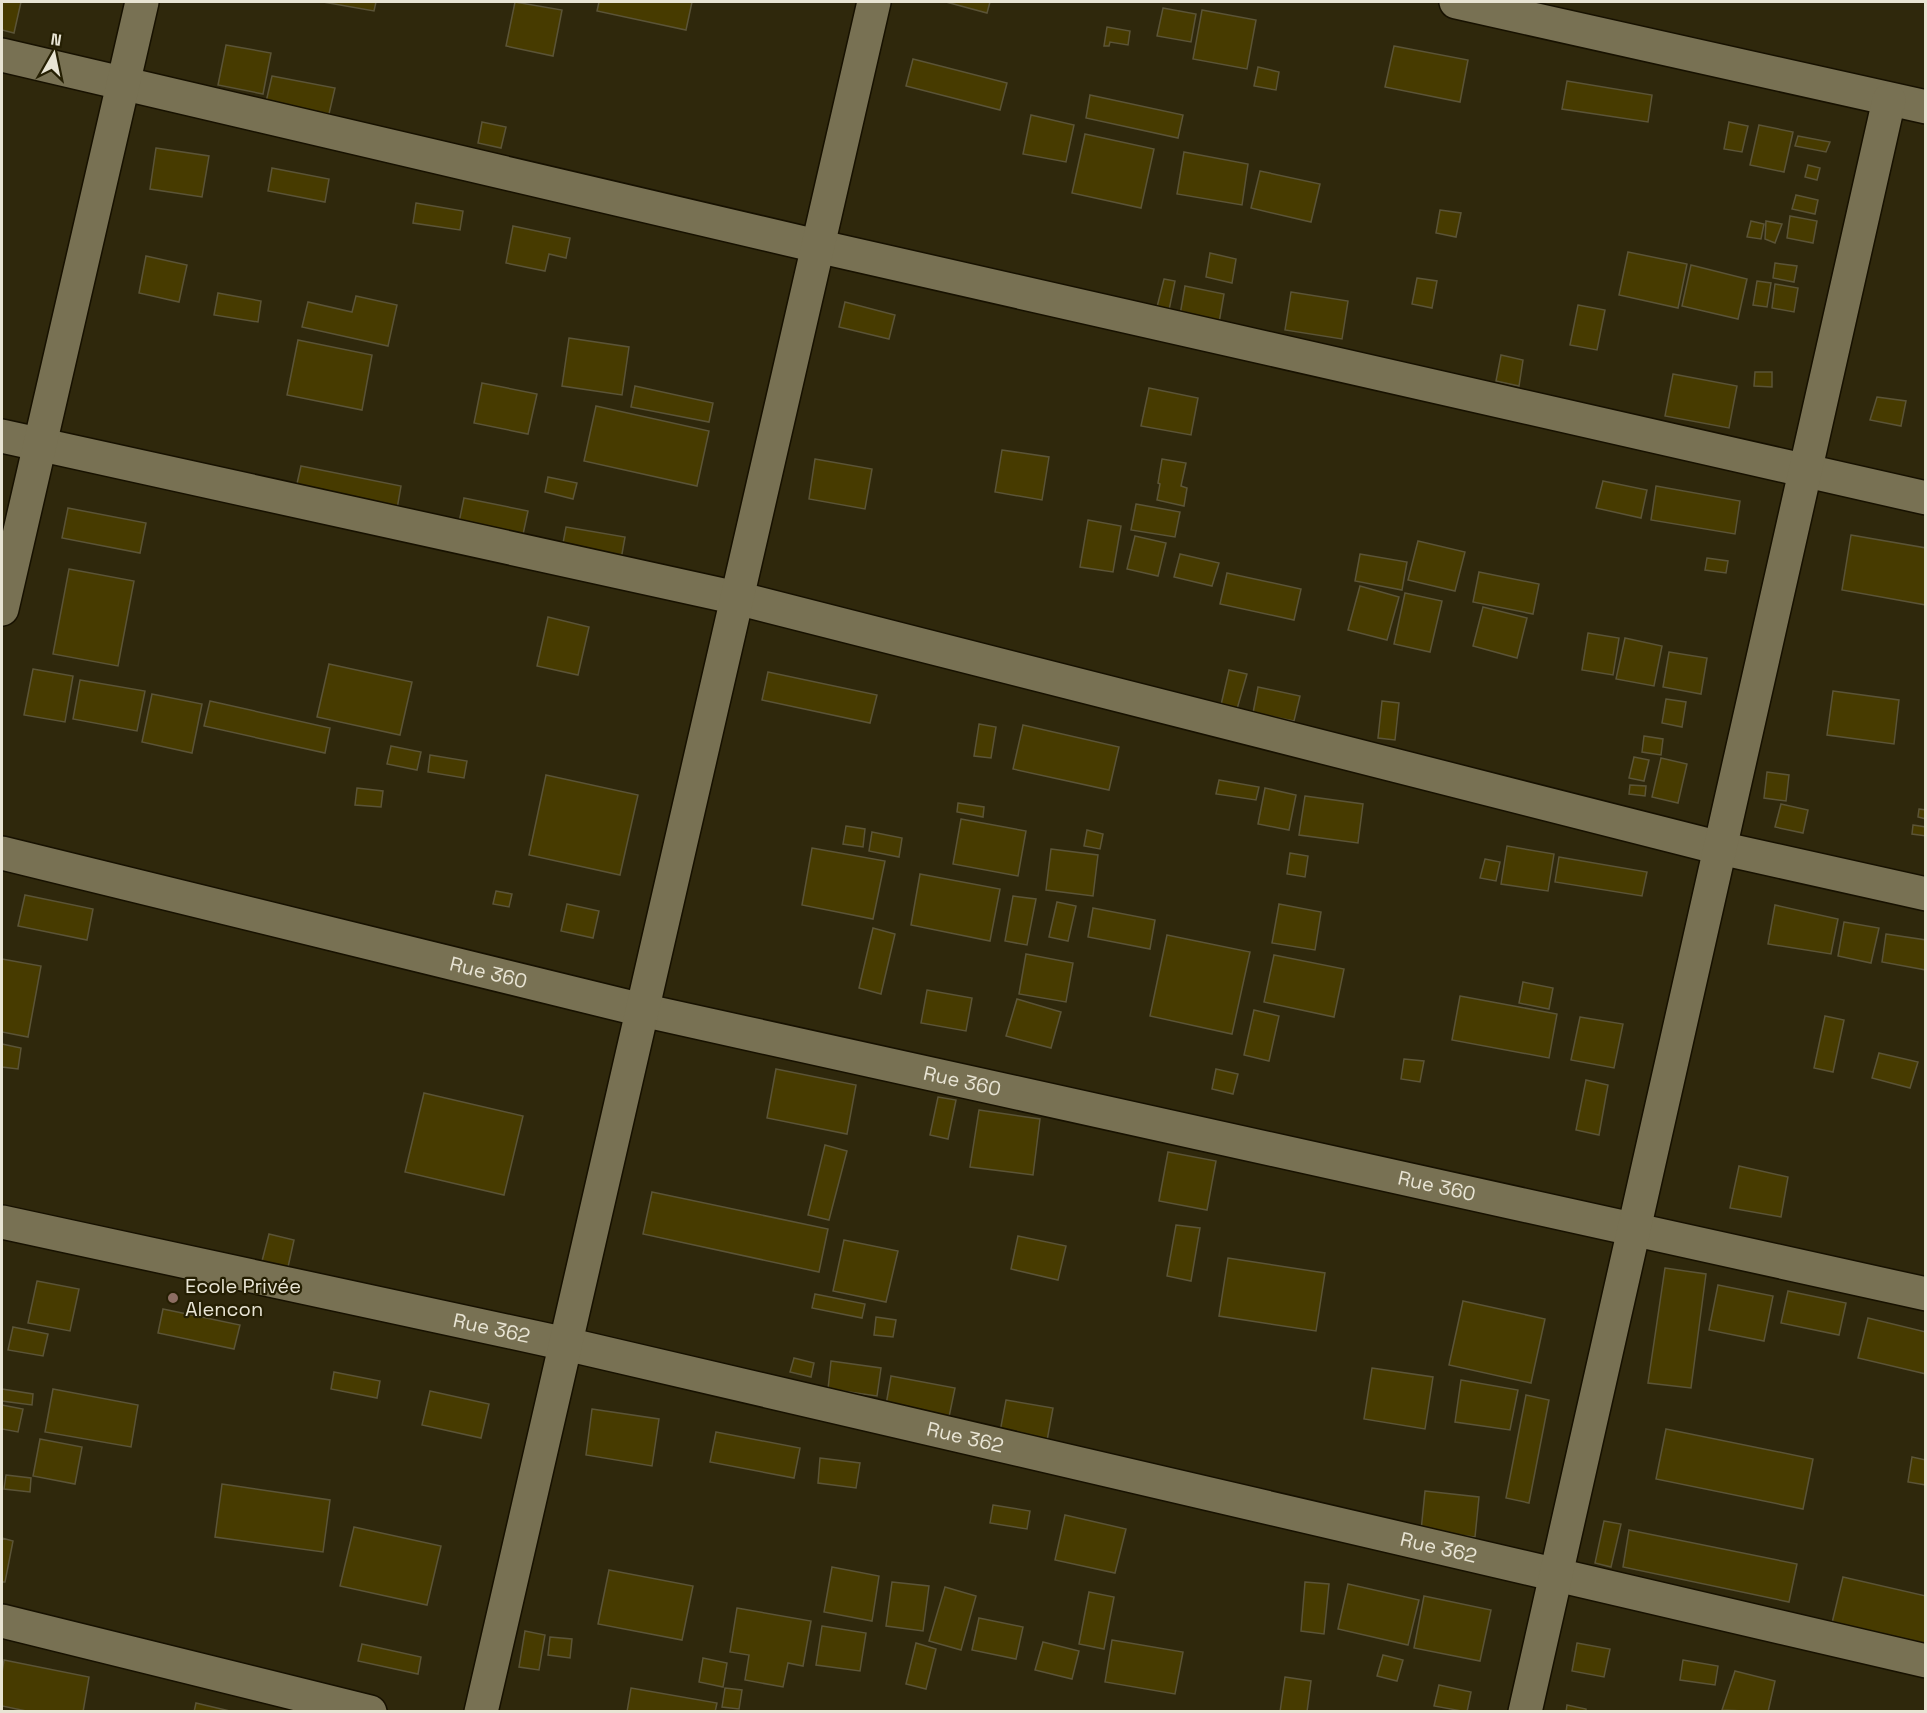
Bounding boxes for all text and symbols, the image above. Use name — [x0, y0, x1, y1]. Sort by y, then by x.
north arrow — [24, 24, 84, 84]
text: N — [49, 28, 63, 51]
street label: Rue 360 — [447, 950, 530, 994]
street label: Rue 360 — [921, 1060, 1004, 1102]
street label: Rue 360 — [1395, 1165, 1478, 1207]
place label: Ecole Privée Alencon — [185, 1273, 301, 1322]
marker: Ecole Privée Alencon — [166, 1291, 180, 1305]
street label: Rue 362 — [451, 1307, 533, 1349]
street label: Rue 362 — [924, 1416, 1006, 1459]
street label: Rue 362 — [1398, 1526, 1480, 1569]

